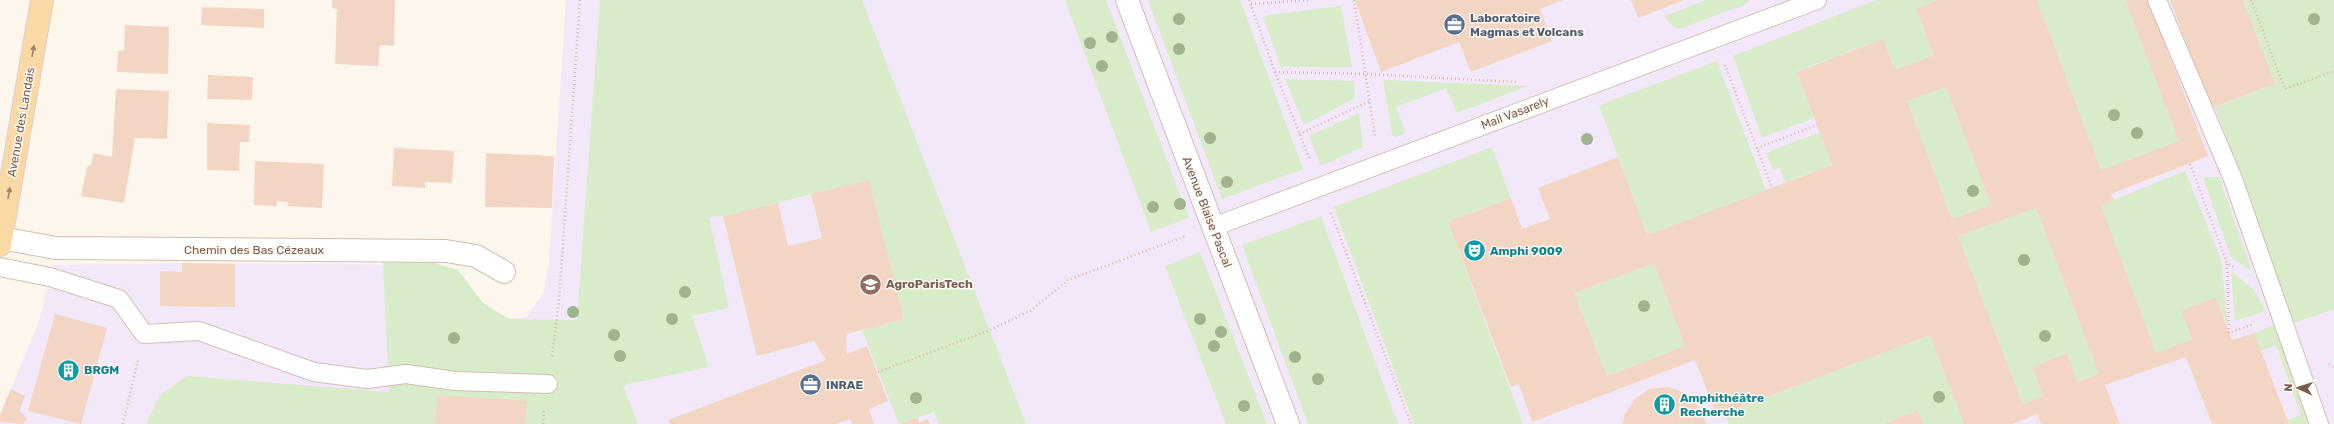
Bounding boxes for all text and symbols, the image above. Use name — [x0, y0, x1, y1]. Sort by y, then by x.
place label: Laboratoire Magmas et Volcans — [1470, 11, 1584, 39]
office icon: Laboratoire Magmas et Volcans — [1442, 12, 1468, 38]
one-way arrow — [31, 44, 37, 57]
street label: Avenue des Landais — [4, 66, 38, 178]
street label: Mail Vasarely — [1479, 93, 1551, 132]
street label: Avenue Blaise Pascal — [1179, 155, 1235, 270]
one-way arrow — [6, 186, 12, 199]
theatre icon: Amphi 9009 — [1462, 238, 1488, 264]
street label: Chemin des Bas Cézeaux — [184, 243, 325, 257]
place label: Amphi 9009 — [1490, 244, 1563, 258]
school or university icon: AgroParisTech — [857, 271, 883, 297]
place label: AgroParisTech — [886, 277, 973, 291]
building icon: BRGM — [55, 357, 81, 383]
place label: BRGM — [84, 363, 119, 377]
north arrow — [2278, 368, 2318, 408]
office icon: INRAE — [798, 372, 824, 398]
place label: INRAE — [826, 378, 863, 392]
text: N — [2282, 383, 2295, 392]
place label: Amphithéâtre Recherche — [1680, 391, 1764, 419]
building icon: Amphithéâtre Recherche — [1651, 392, 1677, 418]

